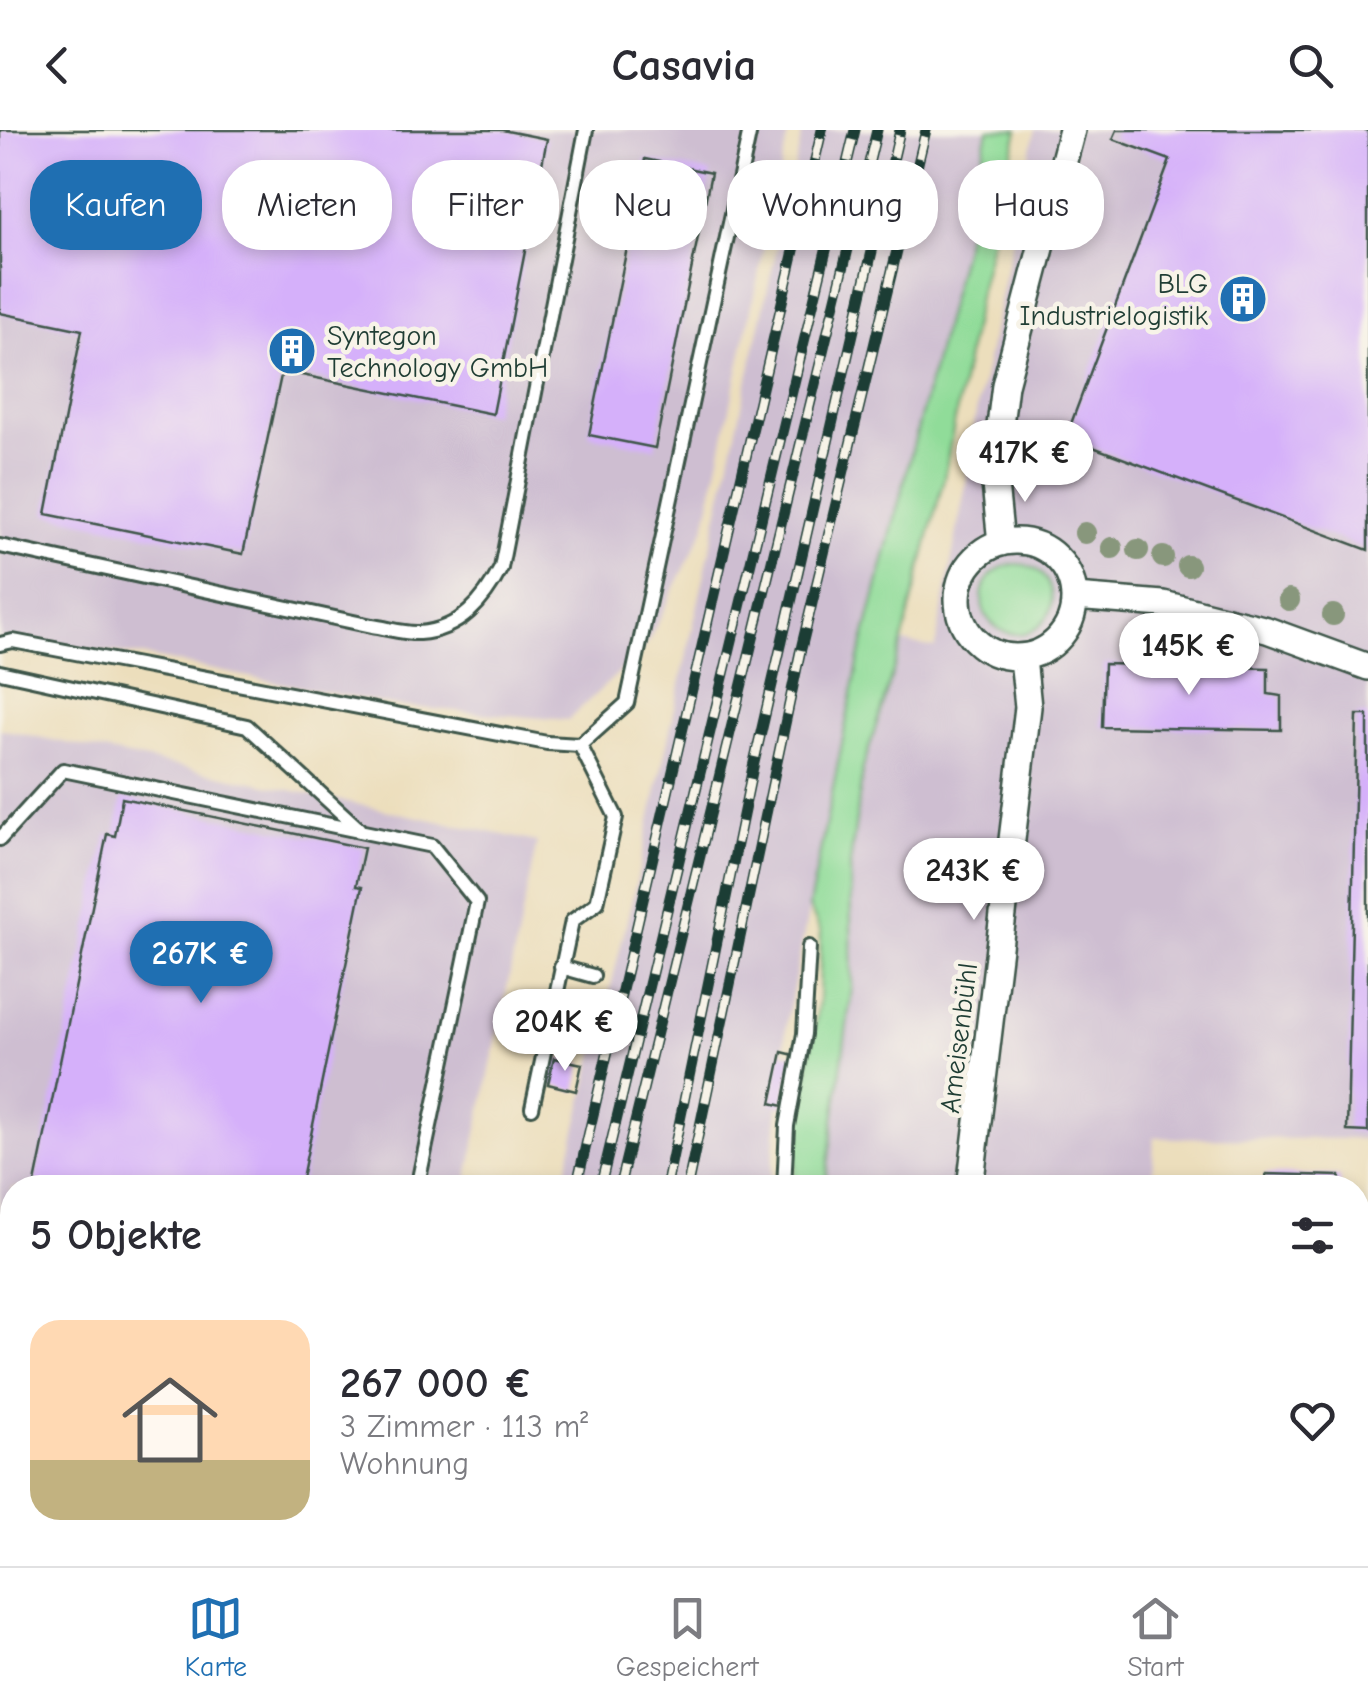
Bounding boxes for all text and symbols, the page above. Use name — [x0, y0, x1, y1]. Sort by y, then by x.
icon: back — [30, 38, 85, 93]
icon: search — [1283, 38, 1338, 93]
text: Casavia — [612, 39, 756, 91]
chip: Kaufen — [30, 160, 202, 250]
chip: Mieten — [222, 160, 392, 250]
chip: Filter — [412, 160, 559, 250]
chip: Neu — [579, 160, 707, 250]
chip: Wohnung — [727, 160, 938, 250]
chip: Haus — [958, 160, 1104, 250]
place label: BLG Industrielogistik — [1020, 268, 1208, 332]
building icon: BLG Industrielogistik — [1217, 273, 1269, 325]
place label: Syntegon Technology GmbH — [327, 320, 548, 384]
building icon: Syntegon Technology GmbH — [266, 325, 318, 377]
pin: 417K € — [944, 420, 1106, 505]
text: 417K € — [978, 434, 1072, 471]
pin: 145K € — [1108, 613, 1270, 698]
text: 145K € — [1141, 627, 1237, 664]
pin: 243K € — [893, 838, 1055, 923]
text: 243K € — [925, 852, 1023, 889]
pin: 267K € — [120, 921, 282, 1006]
text: 267K € — [152, 935, 250, 972]
street label: Ameisenbühl — [934, 961, 984, 1115]
pin: 204K € — [484, 989, 646, 1074]
text: 204K € — [515, 1003, 615, 1040]
icon: filters — [1285, 1208, 1340, 1263]
text: 5 Objekte — [30, 1211, 202, 1260]
text: 267 000 € — [340, 1359, 533, 1408]
icon: home — [110, 1360, 230, 1480]
icon: heart — [1285, 1393, 1340, 1448]
text: 3 Zimmer · 113 m² — [340, 1408, 588, 1445]
text: Wohnung — [340, 1445, 469, 1482]
tab: Karte — [184, 1591, 247, 1683]
tab: Gespeichert — [616, 1591, 758, 1683]
tab: Start — [1127, 1591, 1184, 1683]

